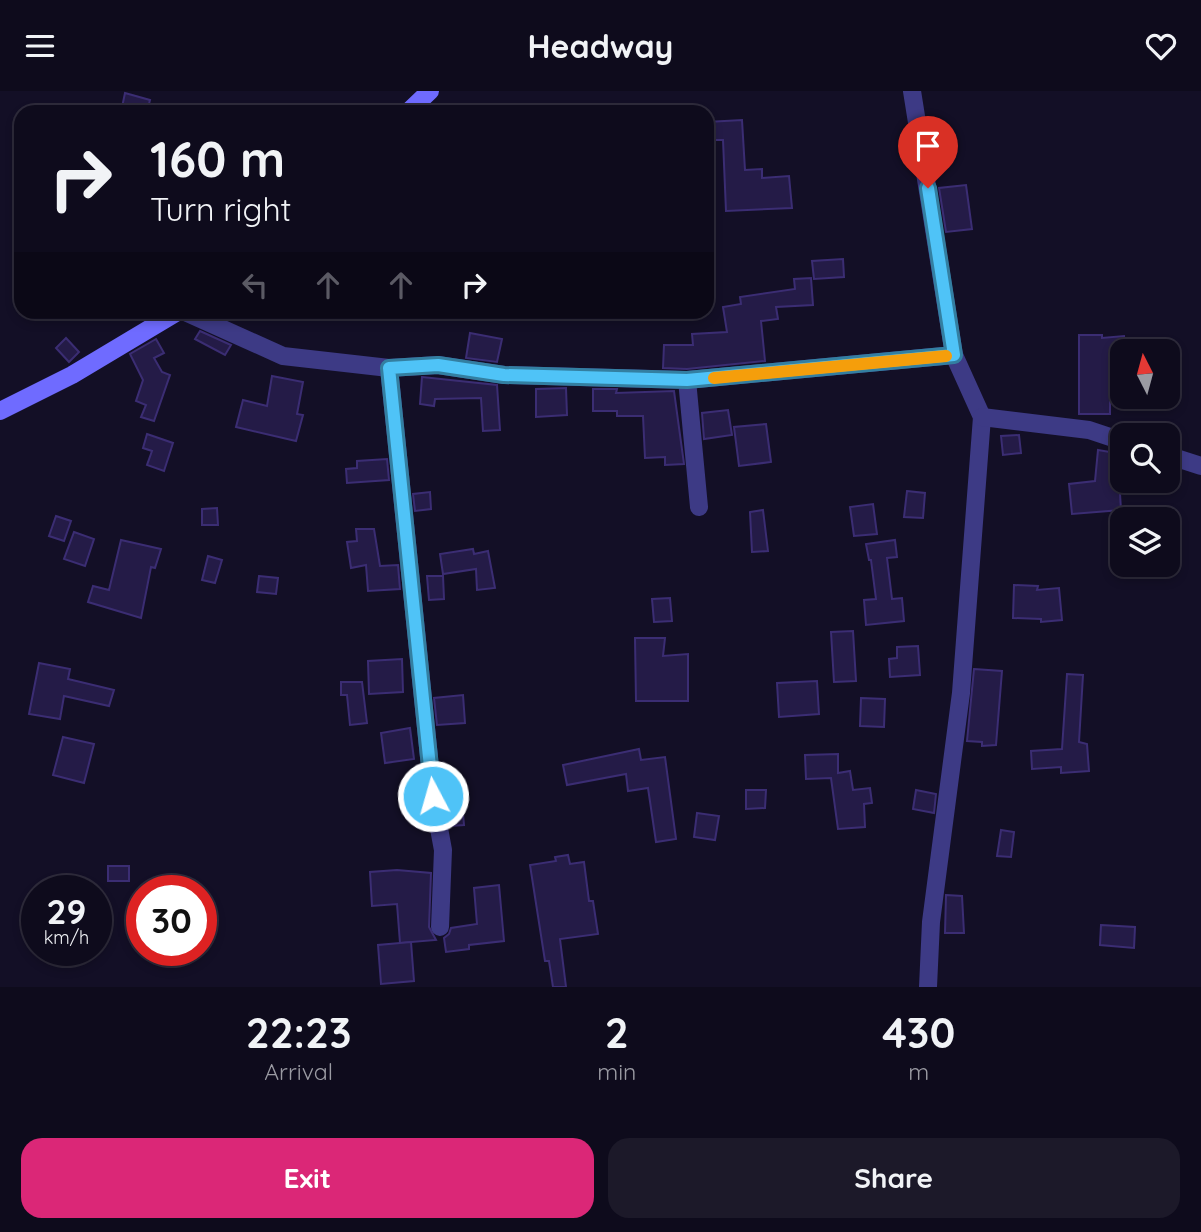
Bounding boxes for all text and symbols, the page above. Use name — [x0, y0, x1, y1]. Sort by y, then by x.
text: Headway — [528, 26, 673, 66]
icon: menu — [21, 27, 59, 65]
icon: heart — [1142, 27, 1180, 65]
pin — [898, 116, 958, 188]
icon: arrive — [909, 127, 947, 165]
text: 160 m — [150, 128, 285, 189]
icon: right — [35, 133, 126, 224]
text: Turn right — [150, 189, 291, 229]
icon: left — [236, 266, 274, 304]
icon: ahead — [309, 266, 347, 304]
icon: ahead — [382, 266, 420, 304]
icon: right — [455, 266, 493, 304]
north arrow — [1110, 339, 1180, 409]
map controls — [1110, 339, 1180, 577]
button: search — [1110, 423, 1180, 493]
button: layers — [1110, 507, 1180, 577]
position arrow — [396, 759, 470, 833]
speed limit sign: 30 — [126, 875, 217, 966]
text: 29 — [47, 889, 86, 933]
text: km/h — [44, 926, 89, 949]
text: 22:23 — [246, 1006, 351, 1059]
text: 2 — [605, 1006, 629, 1059]
text: 430 — [882, 1006, 955, 1059]
text: Arrival — [264, 1057, 333, 1086]
text: min — [597, 1057, 636, 1086]
text: m — [908, 1057, 929, 1086]
button: Exit — [21, 1138, 594, 1218]
button: Share — [608, 1138, 1180, 1218]

